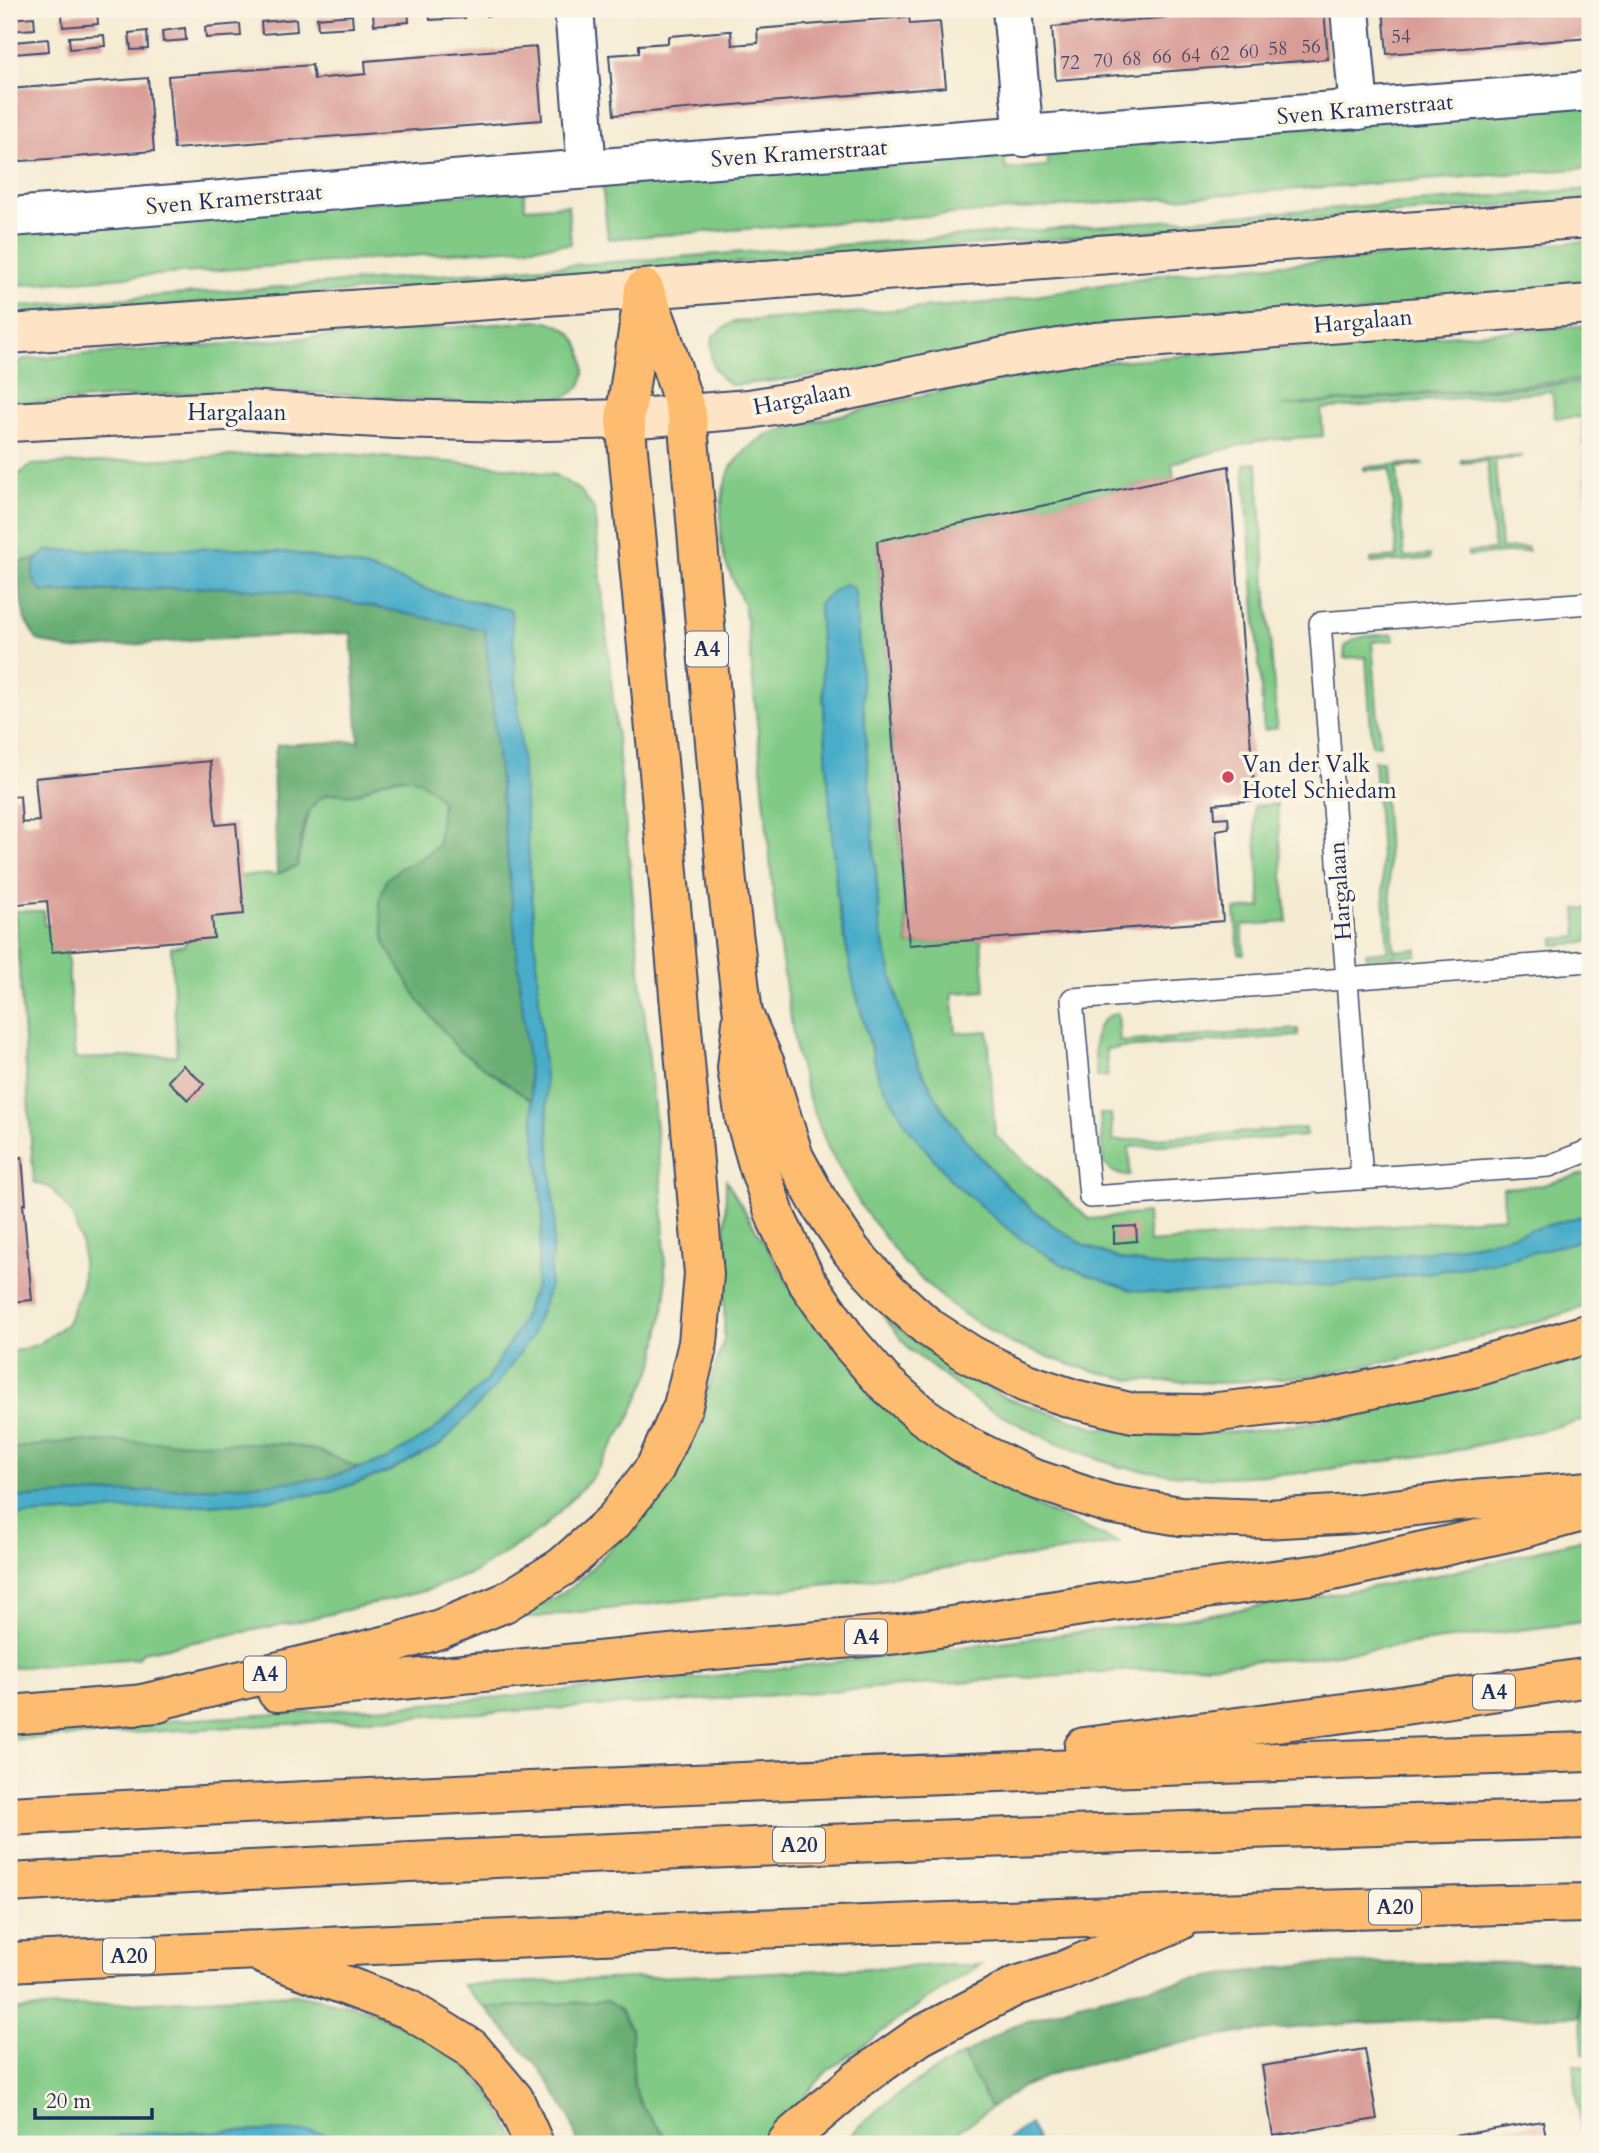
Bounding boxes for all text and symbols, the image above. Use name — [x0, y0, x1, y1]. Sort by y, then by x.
house number: 54 — [1391, 24, 1411, 50]
house number: 56 — [1301, 34, 1321, 60]
house number: 58 — [1268, 36, 1288, 62]
house number: 60 — [1239, 39, 1259, 65]
house number: 62 — [1210, 41, 1230, 67]
house number: 64 — [1181, 43, 1201, 69]
house number: 66 — [1152, 44, 1172, 70]
house number: 68 — [1122, 46, 1142, 72]
house number: 70 — [1093, 48, 1113, 74]
house number: 72 — [1060, 50, 1080, 76]
street label: Sven Kramerstraat — [1275, 86, 1455, 132]
street label: Sven Kramerstraat — [710, 131, 888, 175]
street label: Sven Kramerstraat — [144, 176, 324, 222]
street label: Hargalaan — [1312, 301, 1414, 341]
street label: Hargalaan — [750, 373, 854, 423]
street label: Hargalaan — [187, 397, 287, 428]
road number: A4 — [686, 632, 728, 666]
place label: Van der Valk Hotel Schiedam — [1242, 749, 1397, 806]
marker: Van der Valk Hotel Schiedam — [1220, 769, 1236, 785]
street label: Hargalaan — [1321, 840, 1359, 942]
road number: A4 — [845, 1620, 887, 1654]
road number: A4 — [244, 1656, 286, 1692]
road number: A4 — [1473, 1674, 1515, 1710]
road number: A20 — [773, 1828, 825, 1862]
road number: A20 — [1369, 1890, 1421, 1924]
road number: A20 — [103, 1938, 155, 1974]
scale bar — [35, 2076, 152, 2120]
text: 20 m — [46, 2087, 91, 2116]

